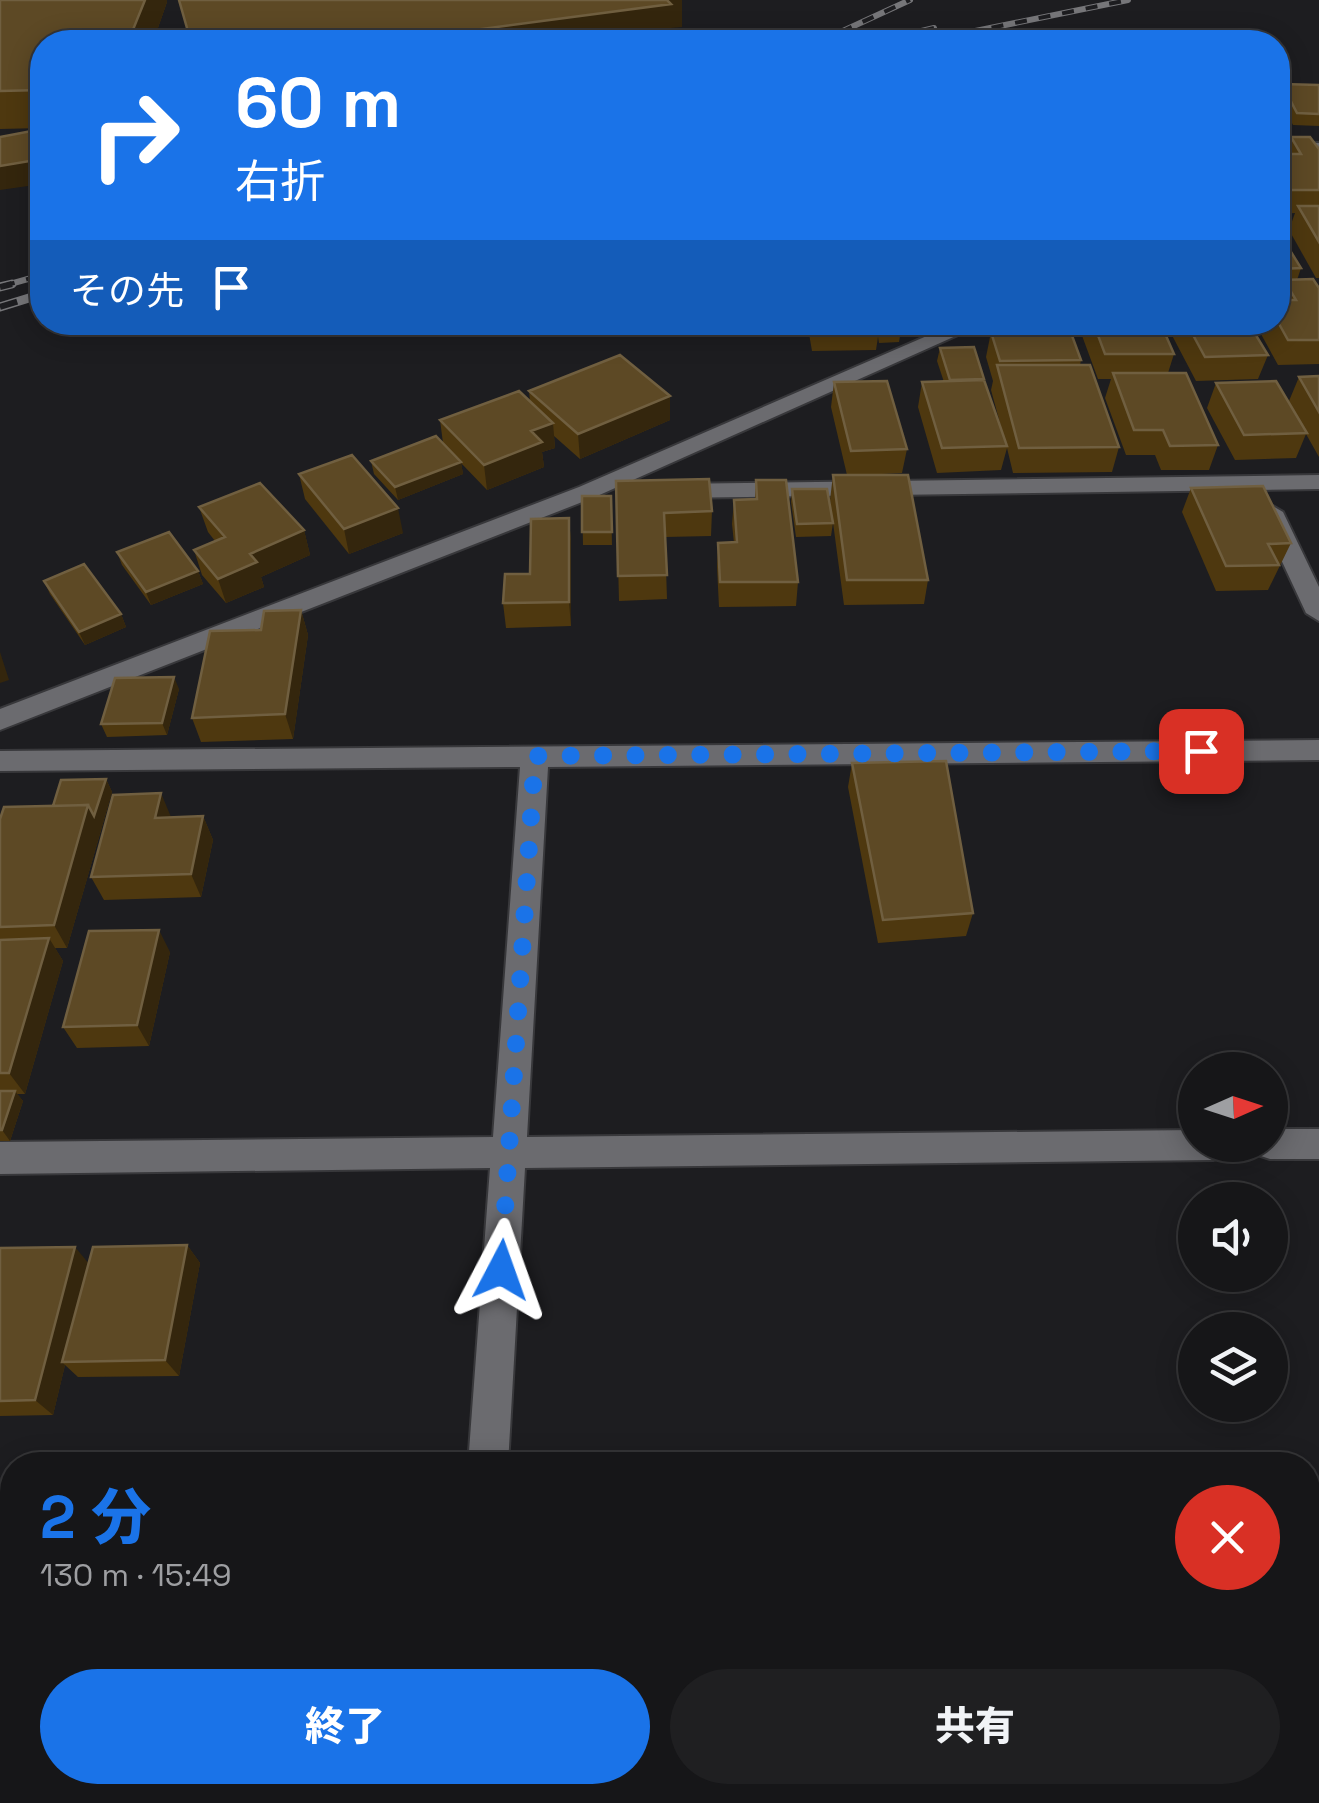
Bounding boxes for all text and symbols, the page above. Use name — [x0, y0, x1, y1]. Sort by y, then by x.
text: 60 m — [235, 58, 401, 147]
icon: right — [70, 70, 200, 200]
text: 右折 — [235, 153, 325, 210]
icon: arrive — [204, 260, 259, 315]
text: その先 — [70, 267, 184, 315]
pin — [1159, 709, 1244, 794]
icon: arrive — [1174, 724, 1229, 779]
north arrow — [1178, 1052, 1288, 1162]
map controls — [1178, 1052, 1288, 1422]
button: sound — [1178, 1182, 1288, 1292]
position arrow — [449, 1218, 553, 1322]
button: layers — [1178, 1312, 1288, 1422]
text: 2 分 — [40, 1479, 151, 1556]
button: close — [1175, 1485, 1280, 1590]
text: 130 m · 15:49 — [40, 1555, 232, 1595]
button: 終了 — [40, 1669, 650, 1784]
button: 共有 — [670, 1669, 1280, 1784]

